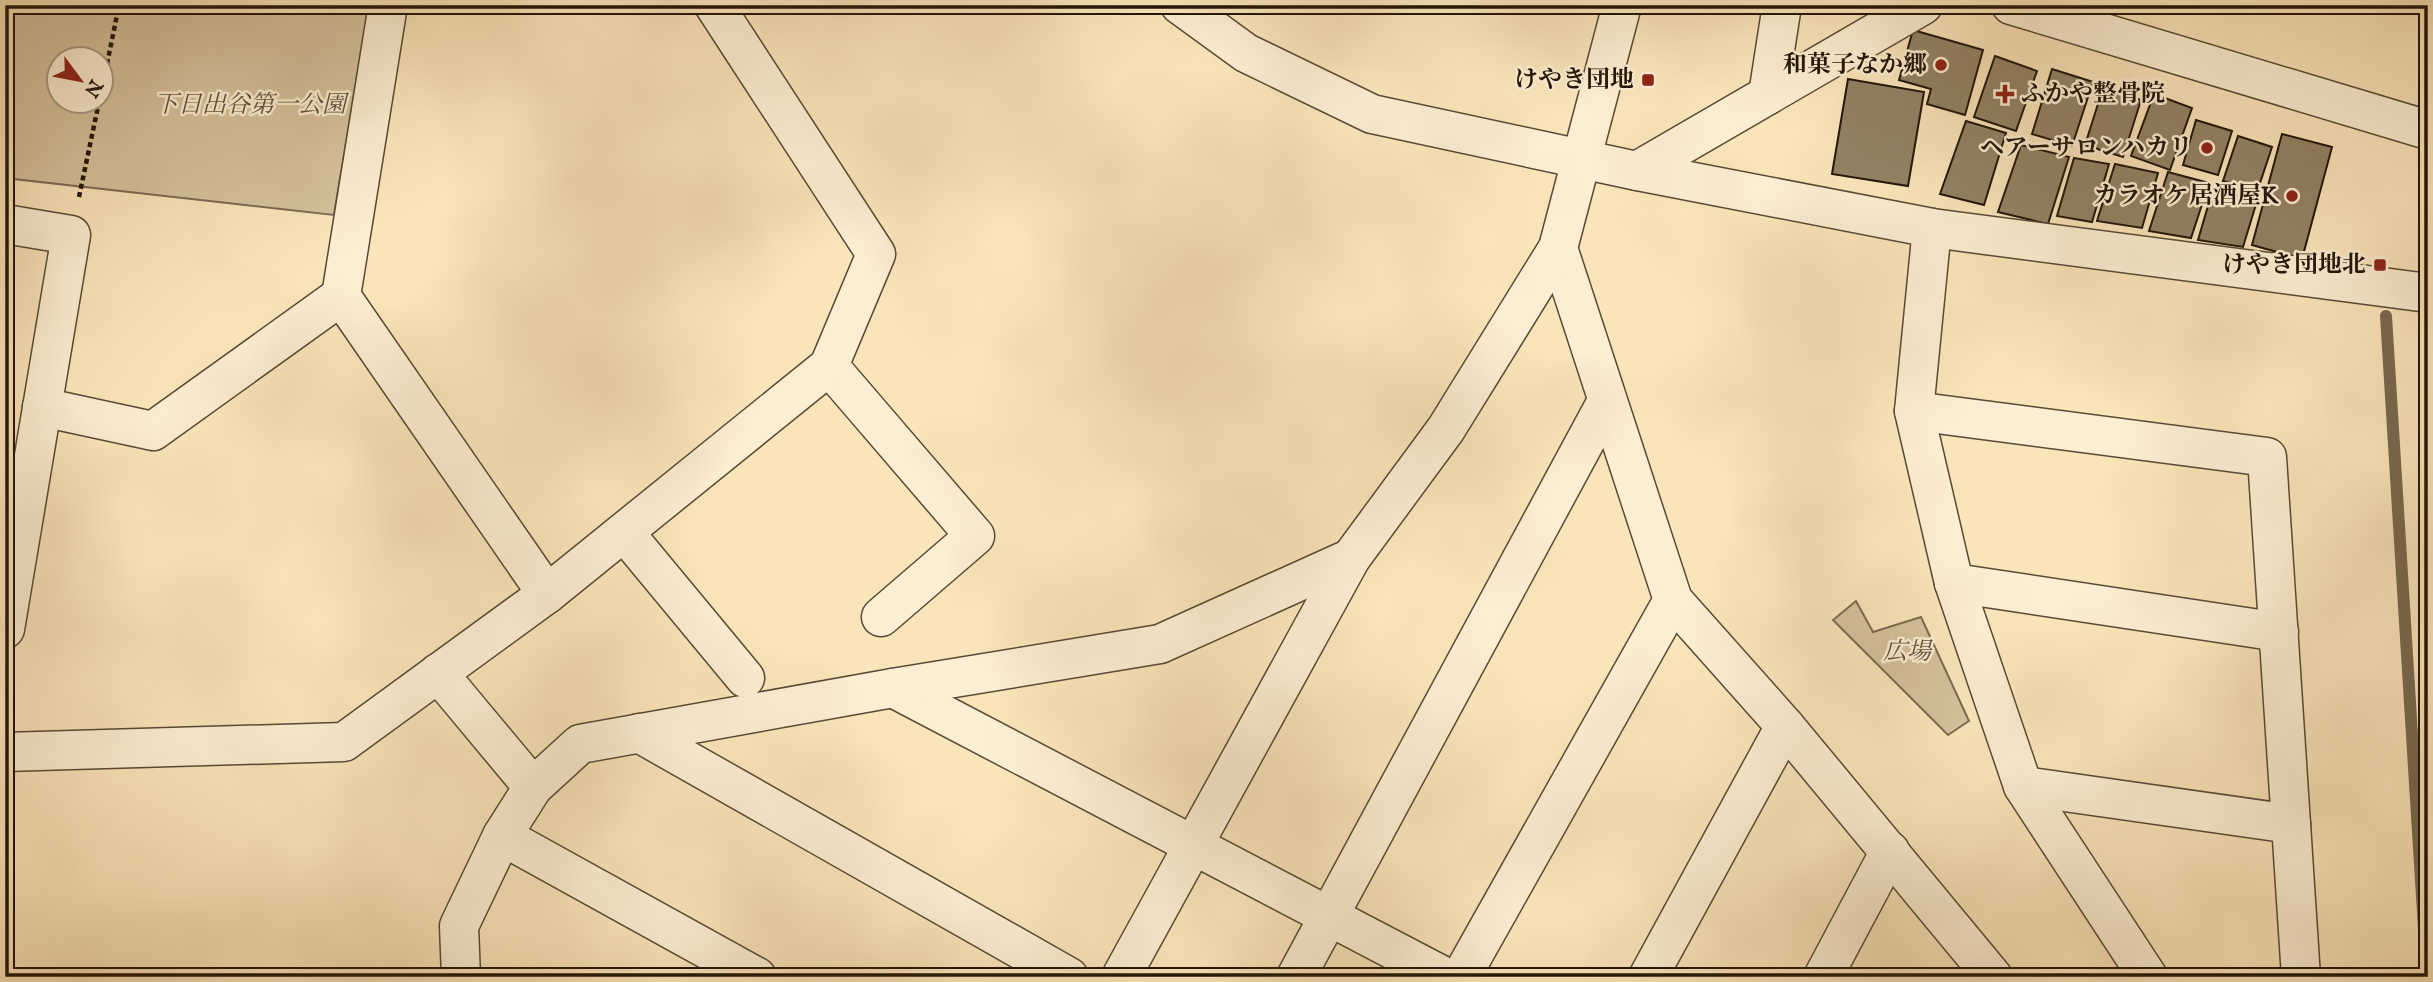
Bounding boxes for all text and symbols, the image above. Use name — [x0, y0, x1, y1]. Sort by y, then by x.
north arrow — [46, 46, 116, 116]
place label: 和菓子なか郷 — [1783, 50, 1927, 81]
marker: 和菓子なか郷 — [1933, 57, 1949, 73]
place label: けやき団地 — [1514, 65, 1634, 96]
marker: けやき団地 — [1640, 72, 1656, 88]
text: N — [78, 74, 108, 102]
place label: ふかや整骨院 — [2021, 79, 2165, 110]
marker: ふかや整骨院 — [1995, 84, 2015, 104]
park label: 下日出谷第一公園 — [154, 90, 350, 121]
place label: ヘアーサロンハカリ — [1980, 133, 2193, 164]
marker: ヘアーサロンハカリ — [2199, 140, 2215, 156]
place label: カラオケ居酒屋K — [2093, 181, 2280, 212]
marker: カラオケ居酒屋K — [2284, 188, 2300, 204]
place label: けやき団地北 — [2222, 250, 2366, 281]
marker: けやき団地北 — [2372, 257, 2388, 273]
park label: 広場 — [1883, 637, 1933, 668]

